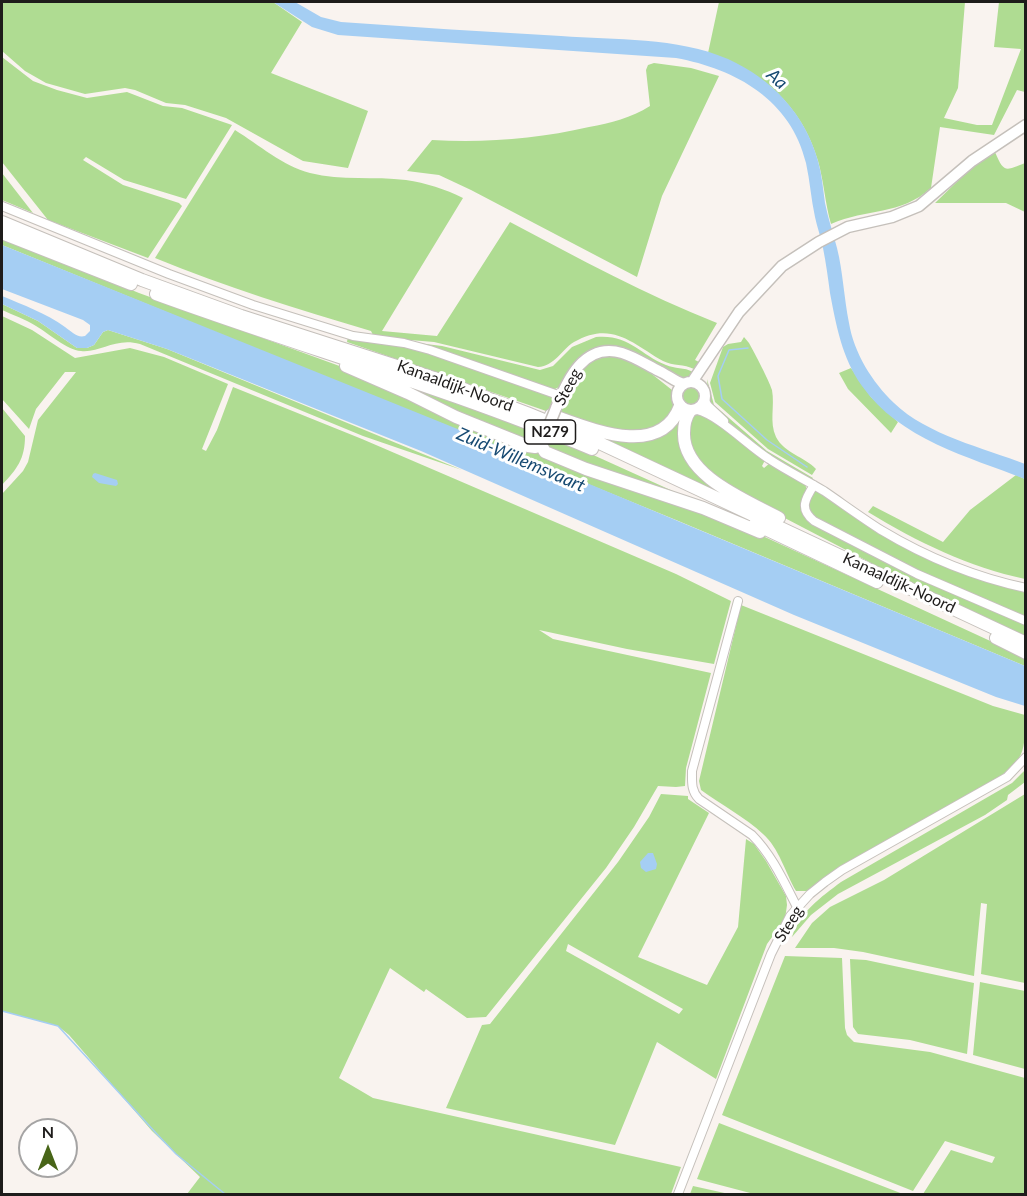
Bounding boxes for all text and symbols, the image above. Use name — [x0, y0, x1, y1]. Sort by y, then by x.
water label: Aa — [762, 64, 792, 94]
street label: Kanaaldijk-Noord — [394, 356, 516, 416]
street label: Steeg — [550, 365, 586, 409]
road number: N279 — [524, 420, 576, 444]
water label: Zuid-Willemsvaart — [454, 423, 588, 497]
street label: Kanaaldijk-Noord — [840, 549, 958, 617]
street label: Steeg — [770, 902, 808, 946]
north arrow — [18, 1118, 78, 1178]
text: N — [42, 1122, 54, 1141]

